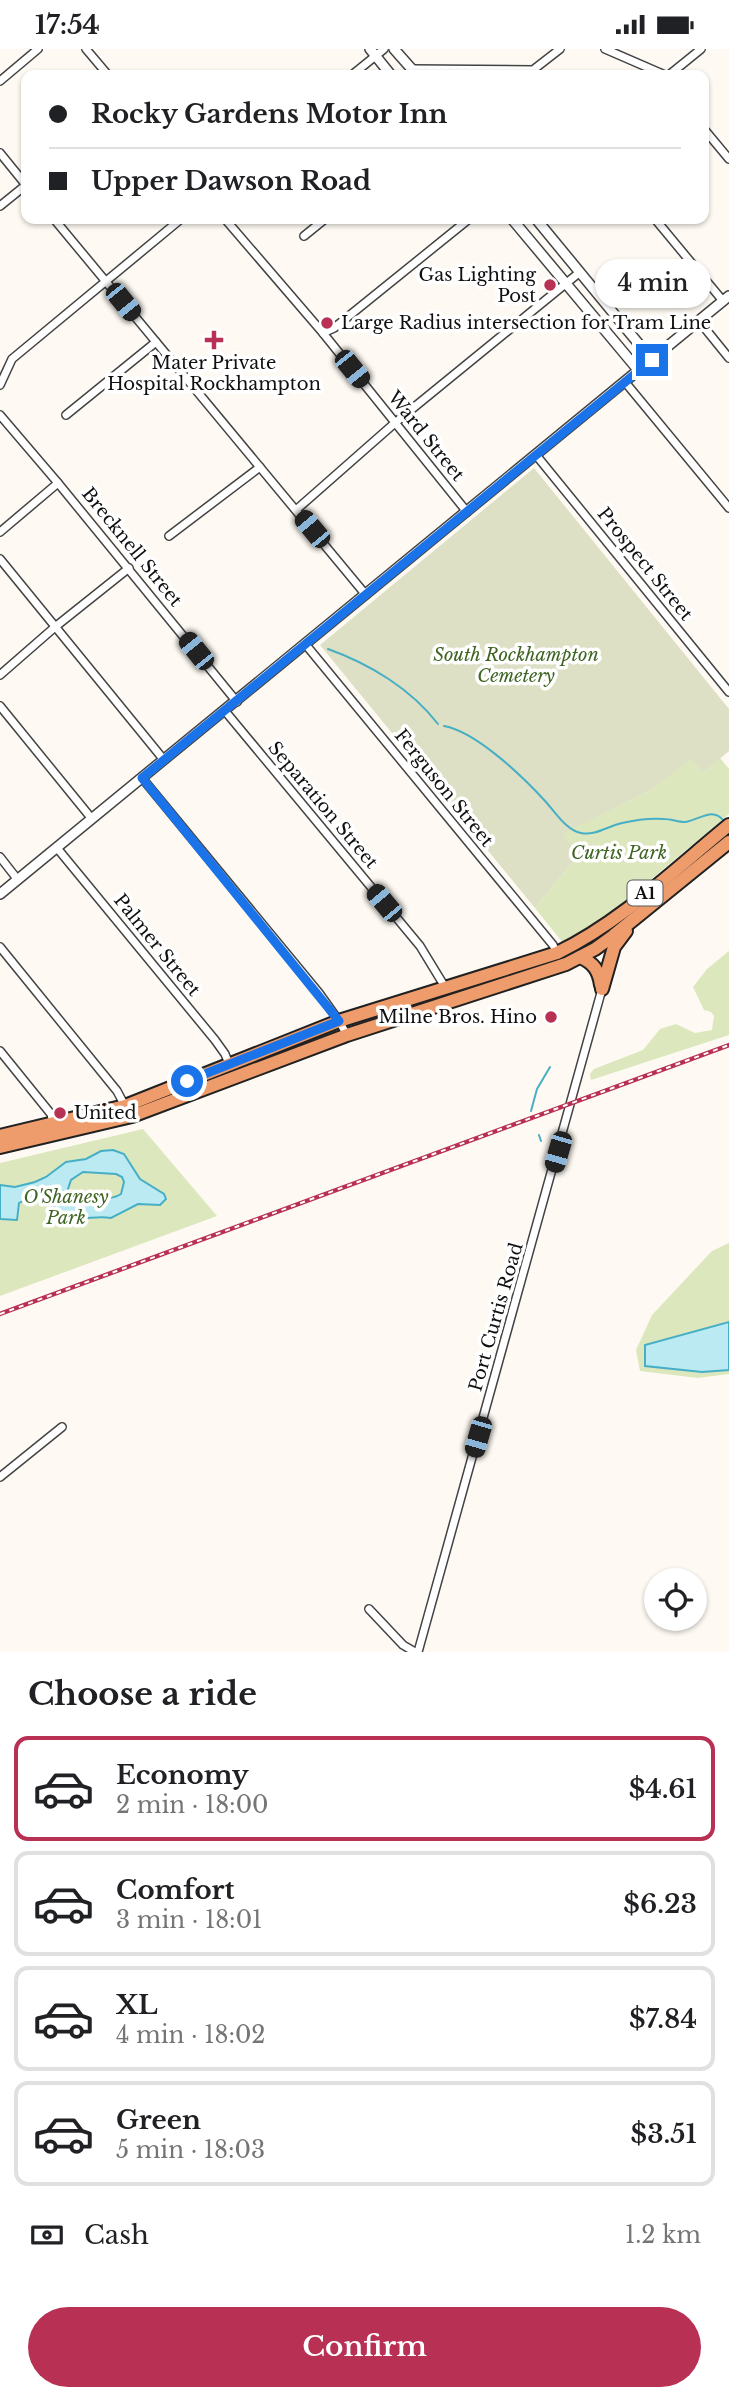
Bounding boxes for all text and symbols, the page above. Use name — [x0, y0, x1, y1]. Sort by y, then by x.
text: 17:54 — [35, 9, 100, 41]
text: Rocky Gardens Motor Inn — [91, 98, 447, 130]
text: Upper Dawson Road — [91, 165, 371, 197]
callout: 4 min — [594, 259, 710, 307]
place label: Gas Lighting Post — [419, 264, 536, 307]
text: 4 min — [618, 269, 688, 297]
marker: Gas Lighting Post — [542, 277, 558, 293]
car — [102, 279, 145, 325]
place label: Large Radius intersection for Tram Line — [341, 312, 711, 334]
marker: Large Radius intersection for Tram Line — [319, 315, 335, 331]
marker: Mater Private Hospital Rockhampton — [204, 330, 224, 350]
route end — [636, 344, 668, 376]
car — [331, 346, 374, 392]
place label: Mater Private Hospital Rockhampton — [107, 352, 321, 395]
street label: Ward Street — [382, 386, 469, 486]
street label: Brecknell Street — [77, 483, 187, 611]
street label: Prospect Street — [593, 503, 697, 625]
car — [291, 506, 334, 552]
car — [175, 628, 218, 674]
park label: South Rockhampton Cemetery — [433, 644, 599, 687]
street label: Ferguson Street — [390, 725, 498, 851]
street label: Separation Street — [263, 737, 383, 873]
park label: Curtis Park — [571, 842, 667, 864]
car — [363, 880, 406, 926]
road number: A1 — [628, 881, 662, 905]
street label: Palmer Street — [109, 889, 205, 1001]
place label: Milne Bros. Hino — [378, 1006, 537, 1028]
marker: Milne Bros. Hino — [543, 1009, 559, 1025]
route start — [171, 1065, 203, 1097]
place label: United — [74, 1102, 137, 1124]
marker: United — [52, 1105, 68, 1121]
car — [543, 1129, 574, 1175]
park label: O'Shanesy Park — [24, 1186, 109, 1229]
street label: Port Curtis Road — [464, 1240, 528, 1394]
car — [463, 1414, 494, 1460]
map controls — [644, 1568, 707, 1631]
button: locate — [644, 1568, 707, 1631]
text: Choose a ride — [28, 1674, 257, 1714]
icon: car — [32, 1757, 95, 1820]
text: Economy — [116, 1759, 249, 1791]
text: $4.61 — [629, 1773, 697, 1805]
text: 2 min · 18:00 — [116, 1791, 269, 1819]
icon: car — [32, 1872, 95, 1935]
text: Comfort — [116, 1874, 234, 1906]
text: $6.23 — [623, 1888, 697, 1920]
text: 3 min · 18:01 — [116, 1906, 262, 1934]
icon: car — [32, 1987, 95, 2050]
text: XL — [116, 1989, 158, 2021]
text: $7.84 — [629, 2003, 697, 2035]
text: 4 min · 18:02 — [116, 2021, 266, 2049]
icon: car — [32, 2102, 95, 2165]
text: Green — [116, 2104, 201, 2136]
text: $3.51 — [631, 2118, 697, 2150]
text: 5 min · 18:03 — [116, 2136, 265, 2164]
icon: cash — [28, 2216, 66, 2254]
text: Cash — [84, 2219, 149, 2251]
text: 1.2 km — [625, 2221, 701, 2249]
button: Confirm — [28, 2307, 701, 2387]

